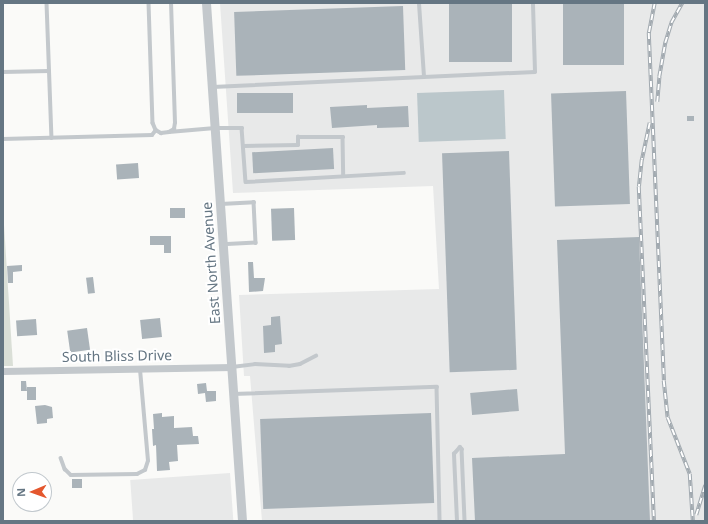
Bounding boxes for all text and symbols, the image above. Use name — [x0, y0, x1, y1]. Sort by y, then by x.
street label: East North Avenue — [198, 201, 224, 325]
street label: South Bliss Drive — [62, 347, 172, 365]
north arrow — [12, 472, 52, 512]
text: N — [13, 488, 28, 497]

